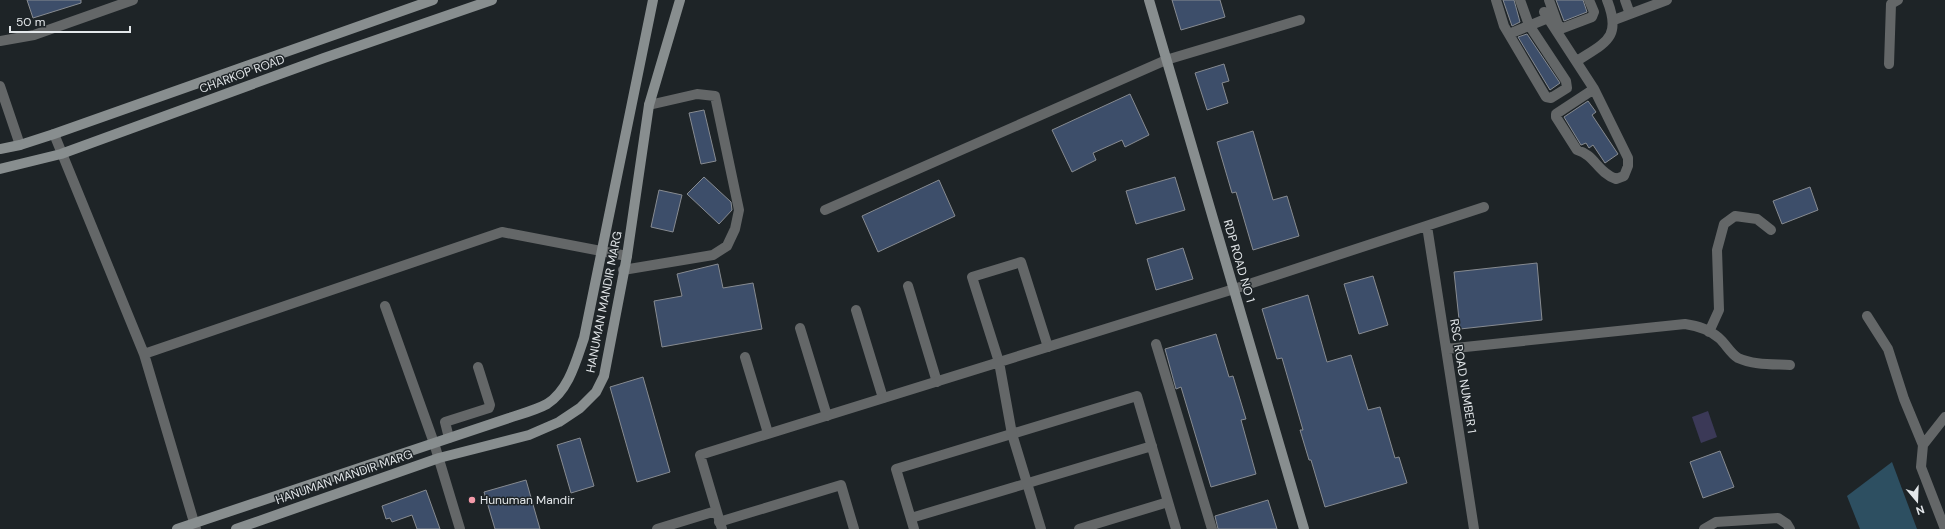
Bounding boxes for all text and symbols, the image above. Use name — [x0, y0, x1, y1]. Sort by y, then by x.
scale bar — [10, 8, 130, 34]
text: 50 m — [16, 14, 45, 30]
street label: CHARKOP ROAD — [197, 51, 287, 97]
street label: RDP ROAD NO 1 — [1220, 218, 1258, 304]
street label: HANUMAN MANDIR MARG — [582, 230, 626, 374]
street label: RSC ROAD NUMBER 1 — [1446, 318, 1480, 434]
street label: HANUMAN MANDIR MARG — [273, 446, 415, 508]
north arrow — [1897, 481, 1937, 521]
place label: Hunuman Mandir — [480, 492, 575, 508]
marker: Hunuman Mandir — [467, 495, 477, 505]
text: N — [1914, 503, 1926, 518]

